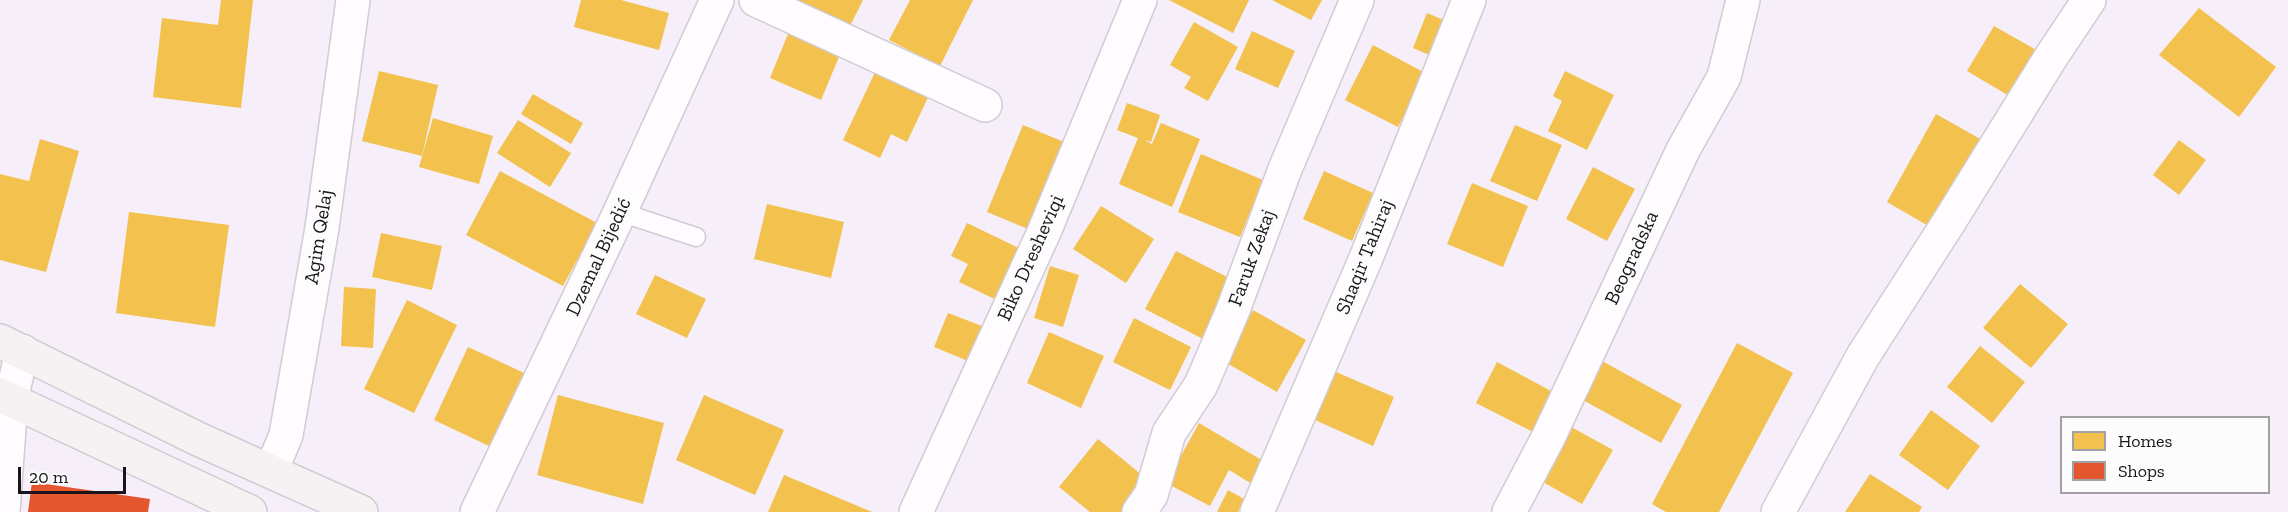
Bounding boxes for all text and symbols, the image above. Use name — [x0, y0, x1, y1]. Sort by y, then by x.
street label: Agim Qelaj — [300, 188, 338, 286]
street label: Biko Dresheviqi — [992, 191, 1070, 325]
street label: Dzemal Bijedić — [561, 194, 637, 320]
street label: Shaqir Tahiraj — [1331, 196, 1399, 318]
street label: Faruk Zekaj — [1223, 206, 1281, 310]
street label: Beogradska — [1600, 207, 1664, 309]
legend — [2060, 416, 2270, 494]
text: Homes — [2118, 430, 2172, 452]
scale bar — [21, 455, 129, 493]
text: Shops — [2118, 460, 2165, 482]
text: 20 m — [29, 466, 68, 488]

